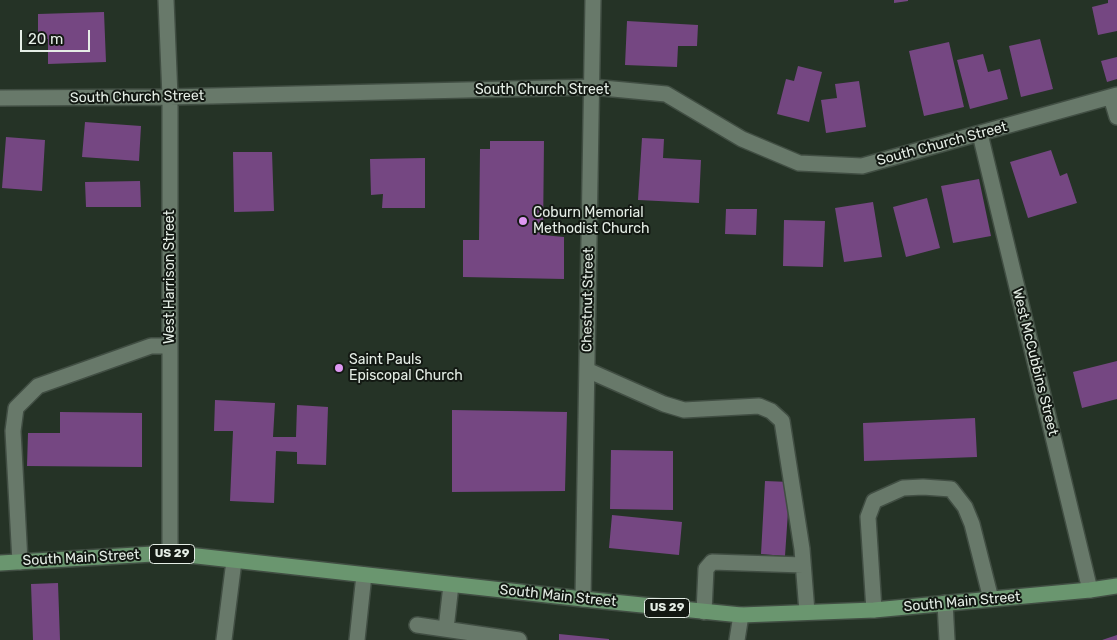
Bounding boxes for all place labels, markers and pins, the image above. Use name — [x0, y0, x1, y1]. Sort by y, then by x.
place label: Coburn Memorial Methodist Church — [533, 205, 649, 238]
marker: Coburn Memorial Methodist Church — [517, 215, 529, 227]
place label: Saint Pauls Episcopal Church — [349, 352, 463, 384]
marker: Saint Pauls Episcopal Church — [333, 362, 345, 374]

